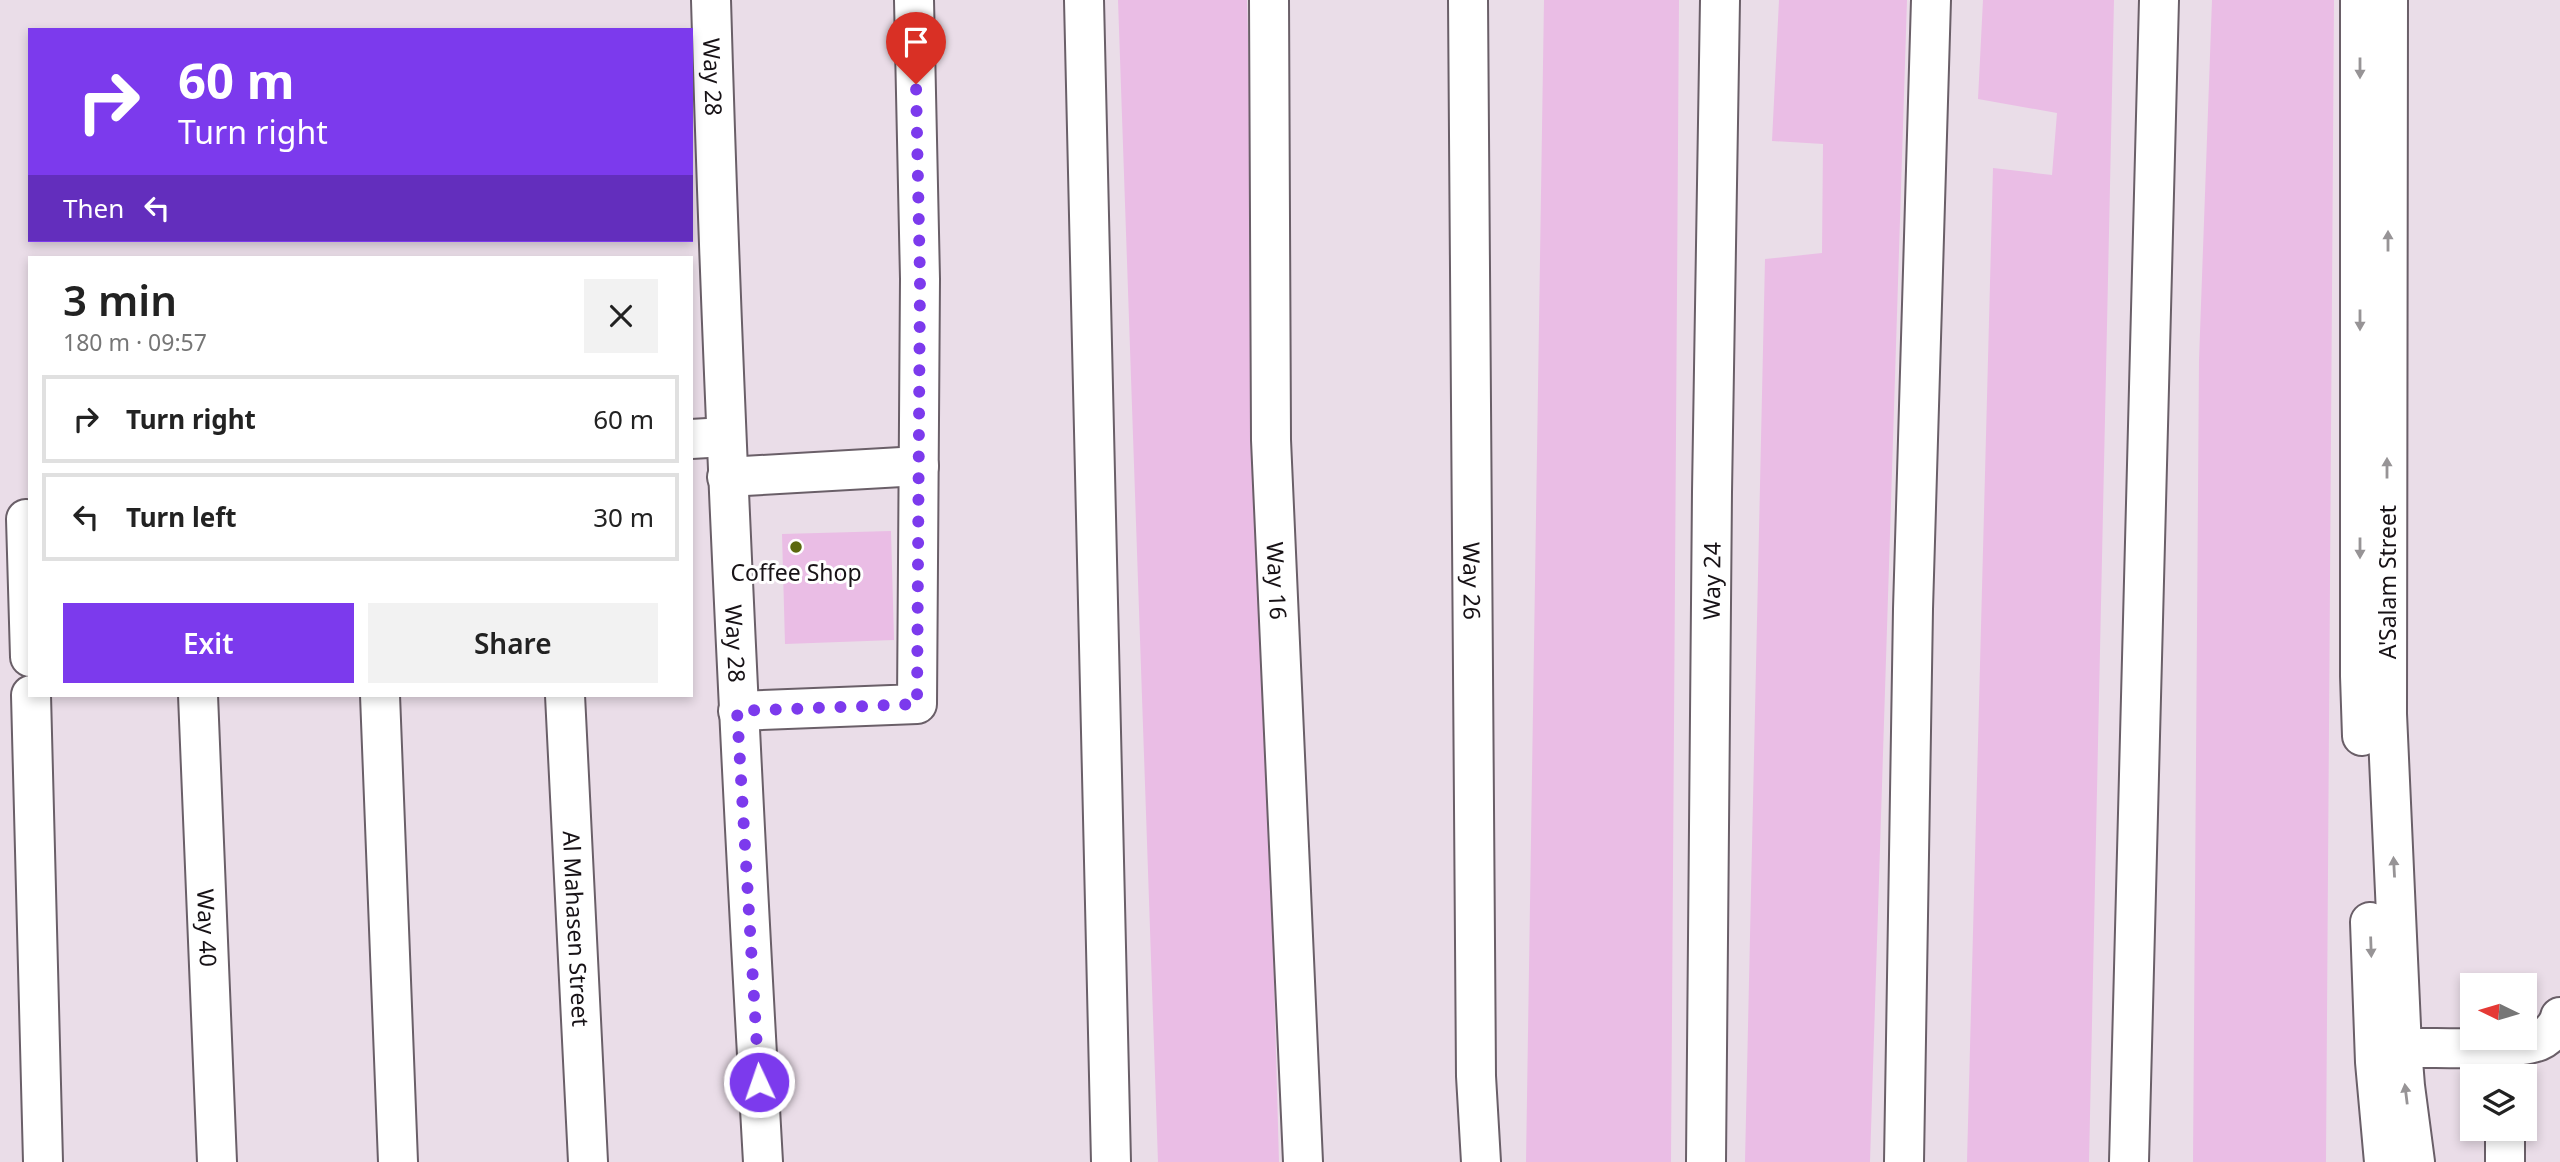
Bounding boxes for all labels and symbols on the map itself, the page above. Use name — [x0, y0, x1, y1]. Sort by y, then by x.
pin — [886, 12.0, 946, 84]
street label: Way 28 — [696, 38, 731, 116]
one-way arrow — [2354, 57, 2366, 79]
one-way arrow — [2382, 230, 2394, 252]
one-way arrow — [2354, 309, 2366, 331]
one-way arrow — [2381, 457, 2393, 479]
street label: A'Salam Street — [2371, 505, 2403, 659]
one-way arrow — [2354, 537, 2366, 559]
marker: Coffee Shop — [788, 539, 804, 555]
street label: Way 16 — [1260, 541, 1295, 620]
street label: Way 26 — [1456, 542, 1489, 620]
street label: Way 24 — [1695, 542, 1728, 620]
place label: Coffee Shop — [730, 556, 862, 588]
street label: Way 28 — [718, 604, 754, 683]
street label: Al Mahasen Street — [556, 830, 597, 1027]
one-way arrow — [2388, 856, 2399, 878]
street label: Way 40 — [190, 888, 225, 967]
one-way arrow — [2365, 936, 2376, 958]
north arrow — [2460, 973, 2538, 1050]
position arrow — [722, 1045, 796, 1119]
one-way arrow — [2400, 1083, 2411, 1105]

